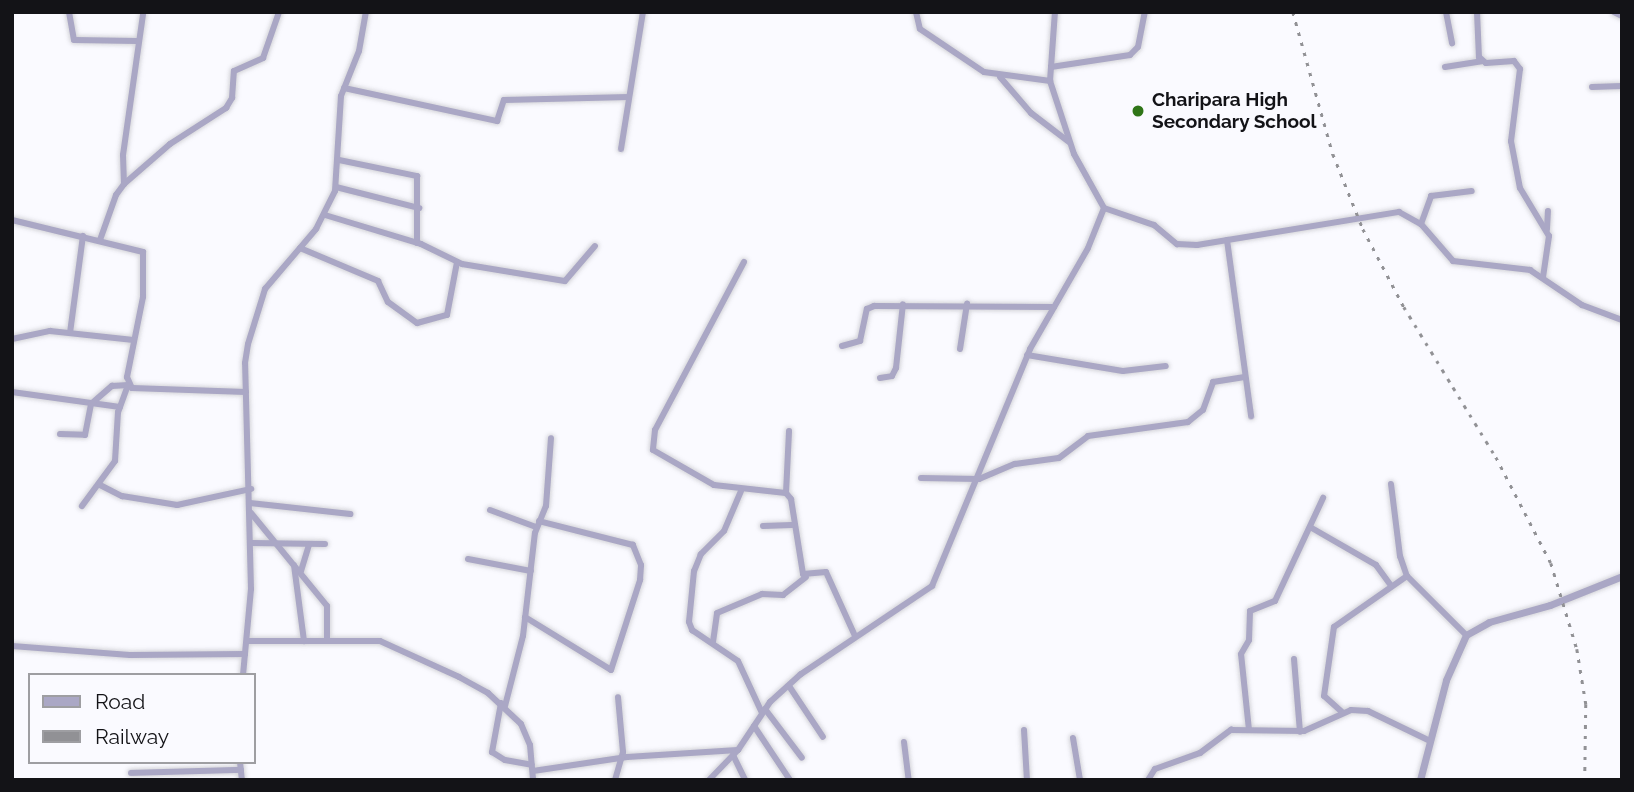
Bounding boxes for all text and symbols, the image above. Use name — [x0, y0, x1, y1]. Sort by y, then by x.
place label: Charipara High Secondary School — [1152, 89, 1317, 133]
marker: Charipara High Secondary School — [1130, 103, 1146, 119]
legend — [28, 673, 256, 764]
text: Road — [95, 689, 145, 714]
text: Railway — [95, 724, 169, 749]

